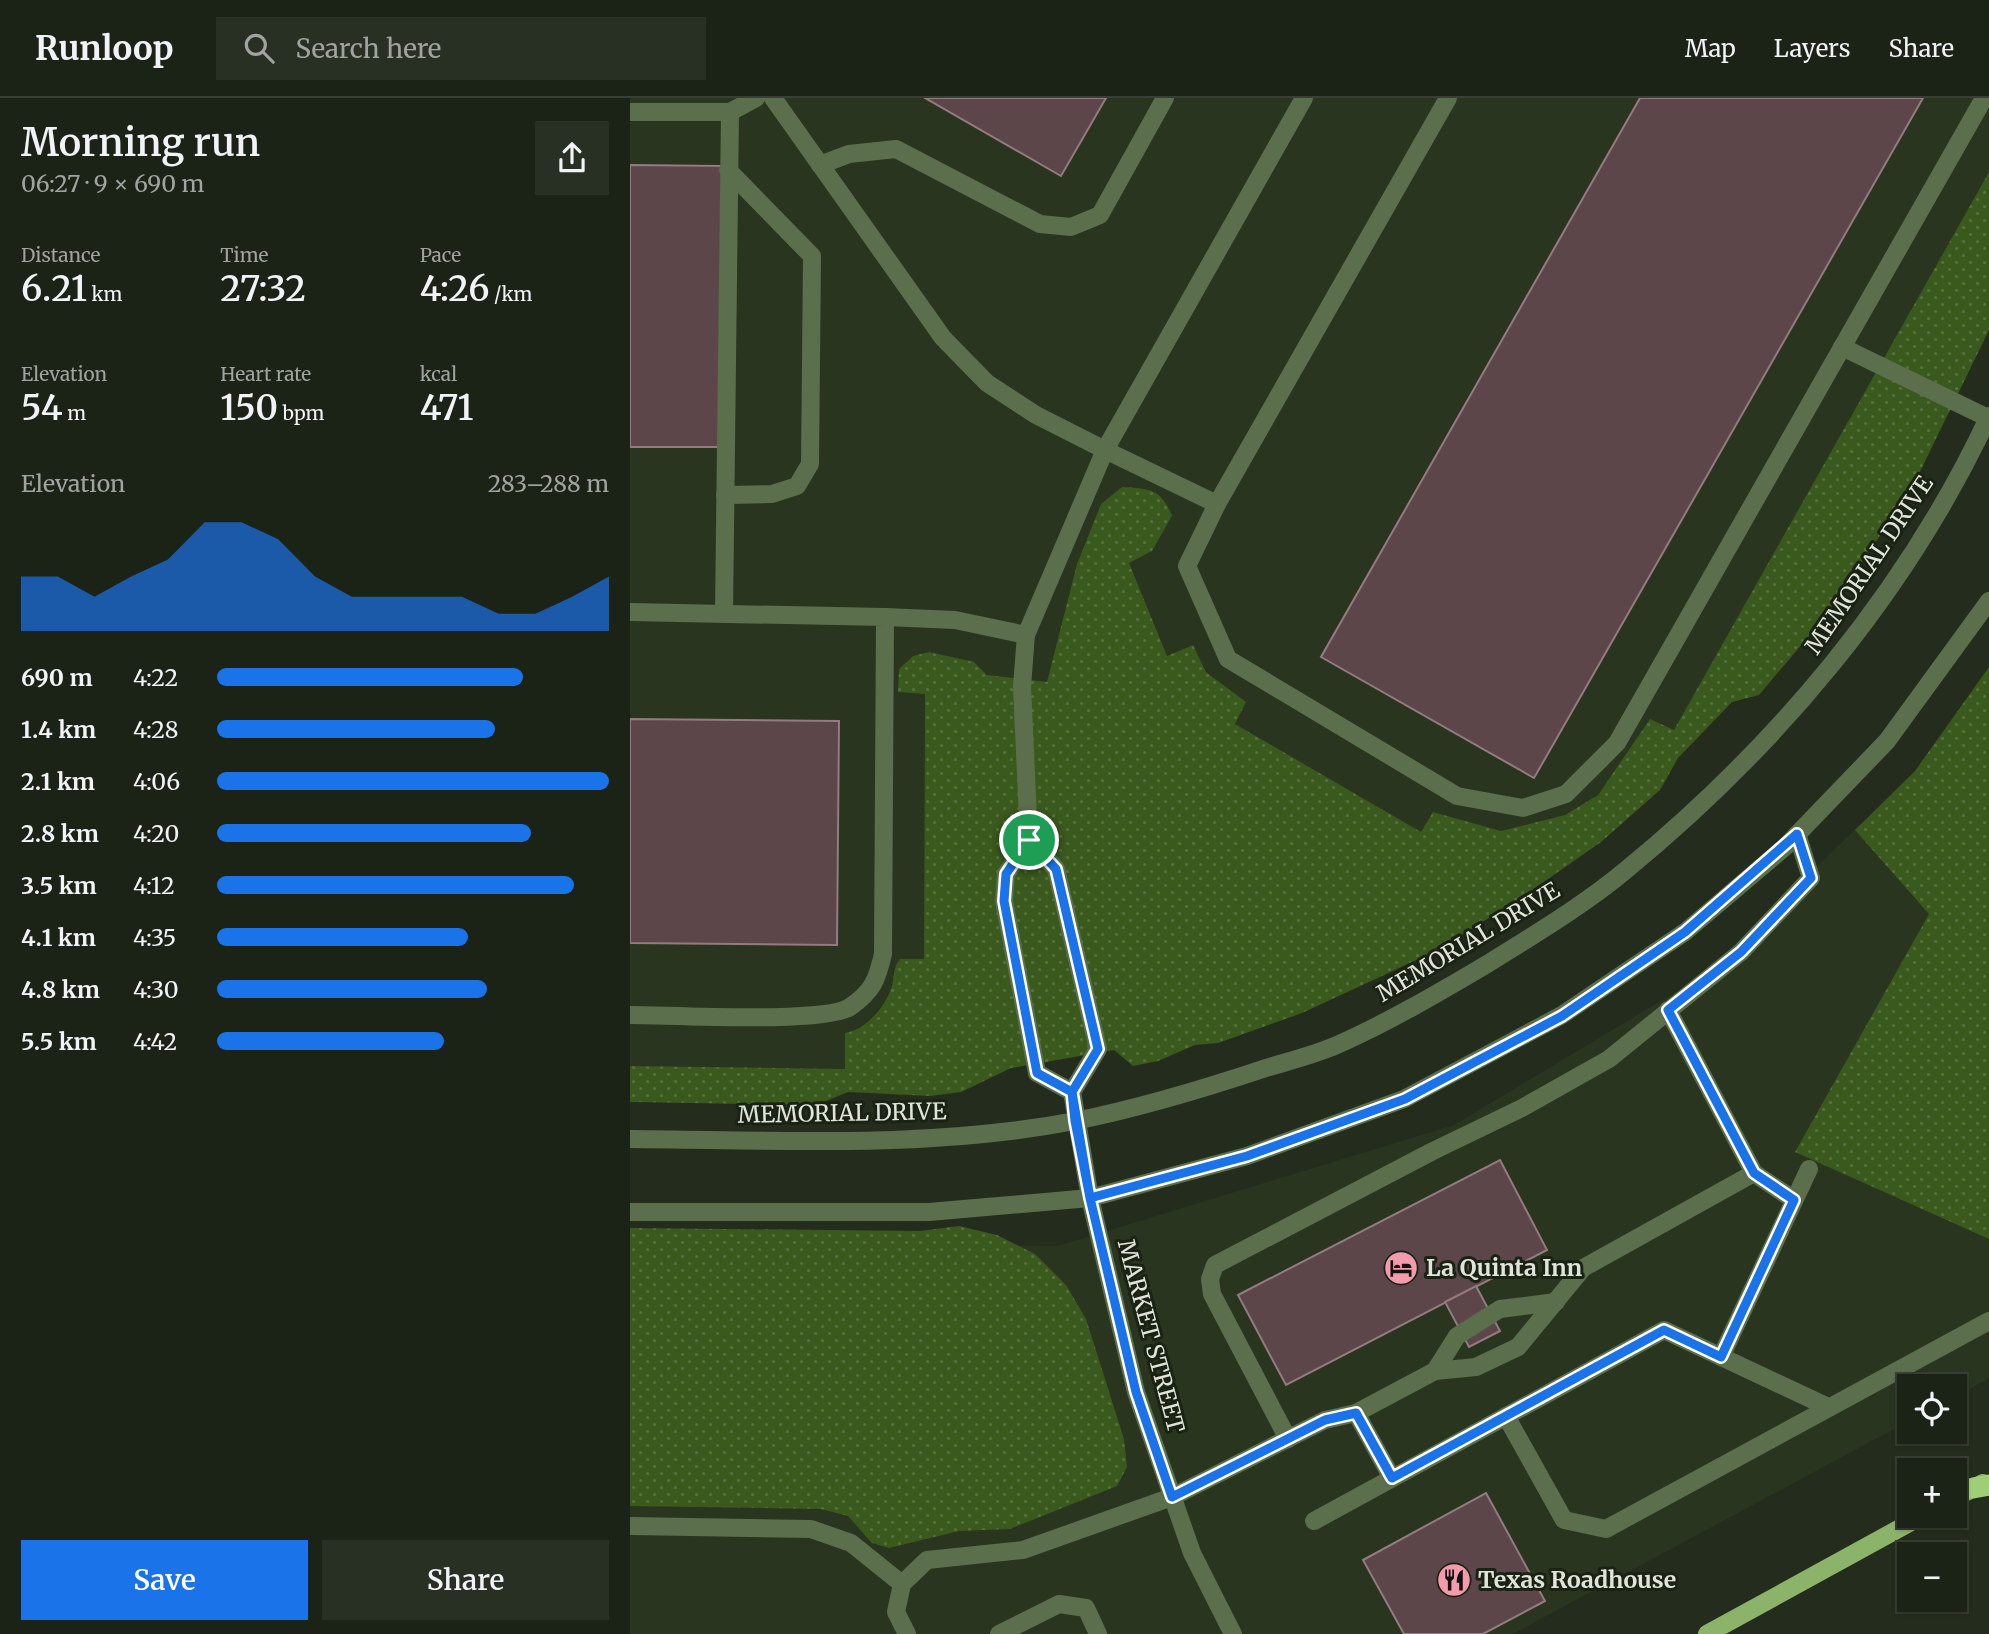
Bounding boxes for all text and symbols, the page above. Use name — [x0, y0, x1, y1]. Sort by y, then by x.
search box — [216, 17, 706, 80]
text: Runloop — [35, 28, 174, 69]
icon: search — [240, 29, 278, 67]
text: Search here — [296, 32, 441, 65]
text: Map — [1685, 33, 1736, 64]
text: Layers — [1774, 33, 1850, 64]
text: Share — [1888, 33, 1954, 64]
text: Morning run — [21, 119, 260, 166]
button: share — [535, 121, 609, 195]
text: 06:27 · 9 × 690 m — [21, 169, 204, 198]
text: Distance — [21, 243, 100, 267]
text: Time — [220, 243, 269, 267]
text: Pace — [420, 243, 461, 267]
text: 6.21 — [21, 267, 87, 311]
text: 27:32 — [220, 267, 306, 311]
text: 4:26 — [420, 267, 490, 311]
text: km — [87, 282, 122, 306]
text: /km — [490, 282, 532, 306]
text: Elevation — [21, 362, 107, 386]
text: Heart rate — [220, 362, 311, 386]
text: kcal — [420, 362, 457, 386]
text: 54 — [21, 386, 63, 430]
text: 150 — [220, 386, 278, 430]
text: 471 — [420, 386, 474, 430]
text: m — [63, 401, 86, 425]
text: bpm — [278, 401, 324, 425]
text: Elevation — [21, 469, 125, 498]
text: 283–288 m — [488, 469, 609, 498]
street label: MEMORIAL DRIVE — [1798, 470, 1939, 659]
text: 690 m — [21, 663, 93, 692]
text: 4:22 — [133, 663, 178, 692]
text: 1.4 km — [21, 715, 96, 744]
text: 4:28 — [133, 715, 178, 744]
text: 2.1 km — [21, 767, 95, 796]
text: 4:06 — [133, 767, 180, 796]
pin — [999, 810, 1059, 870]
text: 2.8 km — [21, 819, 99, 848]
text: 4:20 — [133, 819, 179, 848]
icon: arrive — [1010, 821, 1048, 859]
text: 3.5 km — [21, 871, 97, 900]
text: 4:12 — [133, 871, 175, 900]
street label: MEMORIAL DRIVE — [1371, 875, 1565, 1008]
text: 4.1 km — [21, 923, 96, 952]
text: 4:35 — [133, 923, 176, 952]
text: 4.8 km — [21, 975, 100, 1004]
text: 4:30 — [133, 975, 179, 1004]
text: 5.5 km — [21, 1027, 97, 1056]
text: 4:42 — [133, 1027, 177, 1056]
street label: MEMORIAL DRIVE — [737, 1096, 947, 1129]
street label: MARKET STREET — [1112, 1236, 1191, 1436]
hotel icon: La Quinta Inn — [1382, 1249, 1420, 1287]
place label: La Quinta Inn — [1426, 1253, 1583, 1282]
map controls — [1897, 1374, 1967, 1612]
button: locate — [1897, 1374, 1967, 1444]
button: + — [1897, 1458, 1967, 1528]
button: Save — [21, 1540, 308, 1620]
button: Share — [322, 1540, 609, 1620]
button: − — [1897, 1542, 1967, 1612]
restaurant icon: Texas Roadhouse — [1435, 1561, 1473, 1599]
place label: Texas Roadhouse — [1478, 1565, 1676, 1594]

